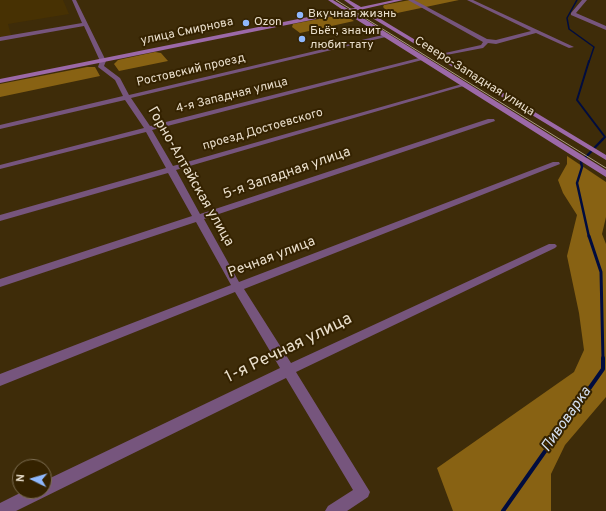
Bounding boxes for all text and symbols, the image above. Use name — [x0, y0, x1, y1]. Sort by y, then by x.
place label: Вкучная жизнь — [308, 8, 396, 22]
marker: Вкучная жизнь — [295, 10, 305, 20]
street label: улица Смирнова — [139, 15, 235, 49]
place label: Ozon — [254, 16, 282, 30]
marker: Ozon — [241, 18, 251, 28]
place label: Бьёт, значит любит тату — [310, 25, 381, 53]
marker: Бьёт, значит любит тату — [297, 34, 307, 44]
street label: Северо-Западная улица — [411, 34, 537, 120]
street label: Ростовский проезд — [135, 51, 247, 91]
street label: 4-я Западная улица — [175, 75, 289, 117]
street label: Горно-Алтайская улица — [143, 104, 237, 250]
street label: проезд Достоевского — [201, 106, 325, 154]
street label: 5-я Западная улица — [221, 144, 353, 204]
street label: Речная улица — [226, 234, 318, 282]
street label: 1-я Речная улица — [222, 309, 356, 389]
water label: Пивоварка — [538, 384, 596, 456]
north arrow — [12, 459, 52, 499]
text: N — [14, 473, 28, 483]

